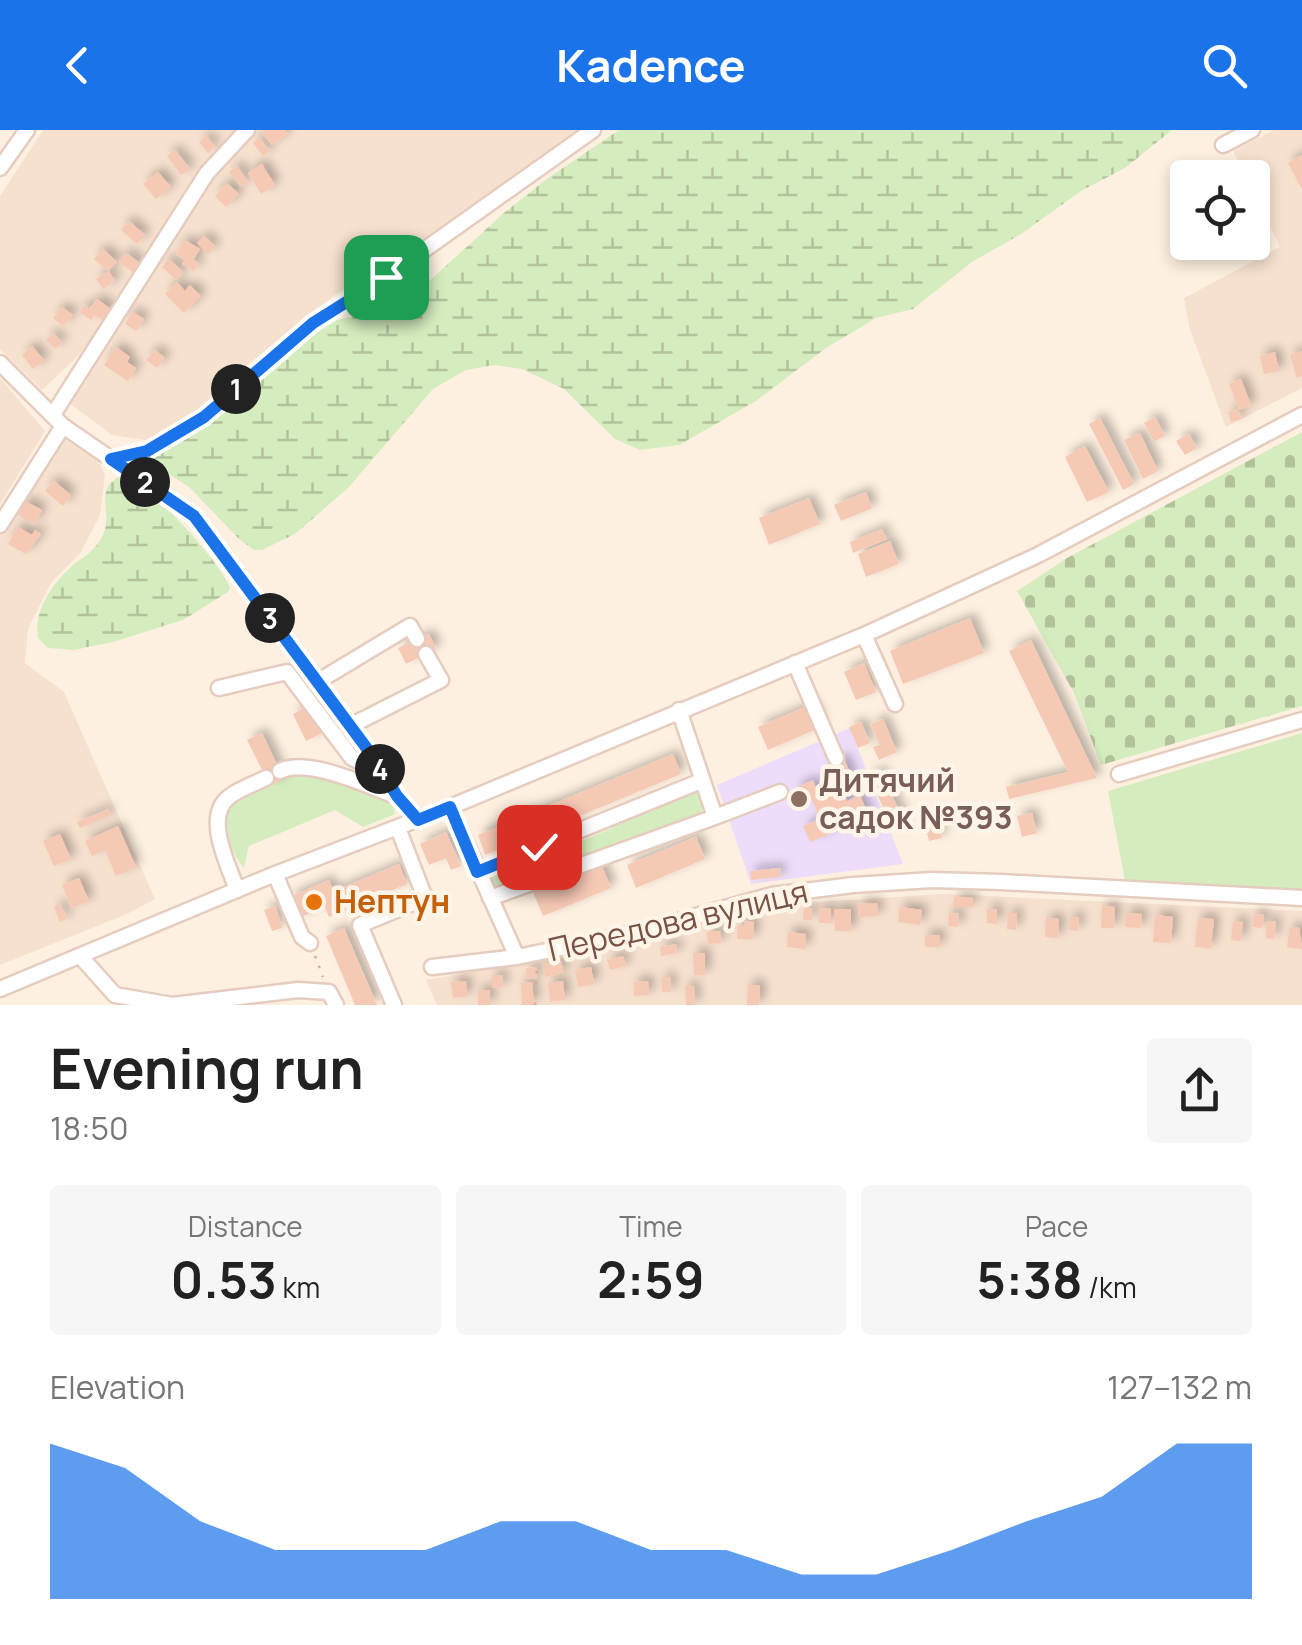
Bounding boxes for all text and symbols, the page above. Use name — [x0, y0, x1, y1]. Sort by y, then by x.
text: Kadence — [556, 34, 746, 96]
icon: back — [50, 38, 105, 93]
icon: search — [1197, 38, 1252, 93]
map controls — [1170, 160, 1270, 260]
button: locate — [1170, 160, 1270, 260]
pin — [344, 235, 429, 320]
icon: arrive — [359, 250, 414, 305]
pin: 1 — [211, 364, 261, 414]
text: 1 — [230, 370, 242, 408]
pin: 2 — [120, 457, 170, 507]
text: 2 — [137, 463, 153, 501]
pin: 3 — [245, 593, 295, 643]
text: 3 — [262, 599, 278, 637]
pin: 4 — [355, 744, 405, 794]
text: 4 — [371, 750, 389, 788]
place label: Дитячий садок №393 — [819, 758, 1013, 839]
marker: Дитячий садок №393 — [788, 788, 810, 810]
pin — [497, 805, 582, 890]
icon: check — [512, 820, 567, 875]
street label: Передова вулиця — [544, 869, 812, 971]
place label: Нептун — [334, 879, 450, 923]
marker: Нептун — [303, 891, 325, 913]
text: Evening run — [50, 1030, 364, 1106]
button: share — [1147, 1038, 1252, 1143]
text: 18:50 — [50, 1106, 129, 1150]
text: Distance — [188, 1207, 303, 1245]
text: Time — [619, 1207, 683, 1245]
text: Pace — [1025, 1207, 1088, 1245]
text: 0.53 — [170, 1245, 277, 1313]
text: 2:59 — [597, 1245, 705, 1313]
text: 5:38 — [977, 1245, 1083, 1313]
text: km — [277, 1268, 320, 1306]
text: /km — [1083, 1268, 1137, 1306]
text: Elevation — [50, 1365, 185, 1409]
text: 127–132 m — [1107, 1365, 1252, 1409]

